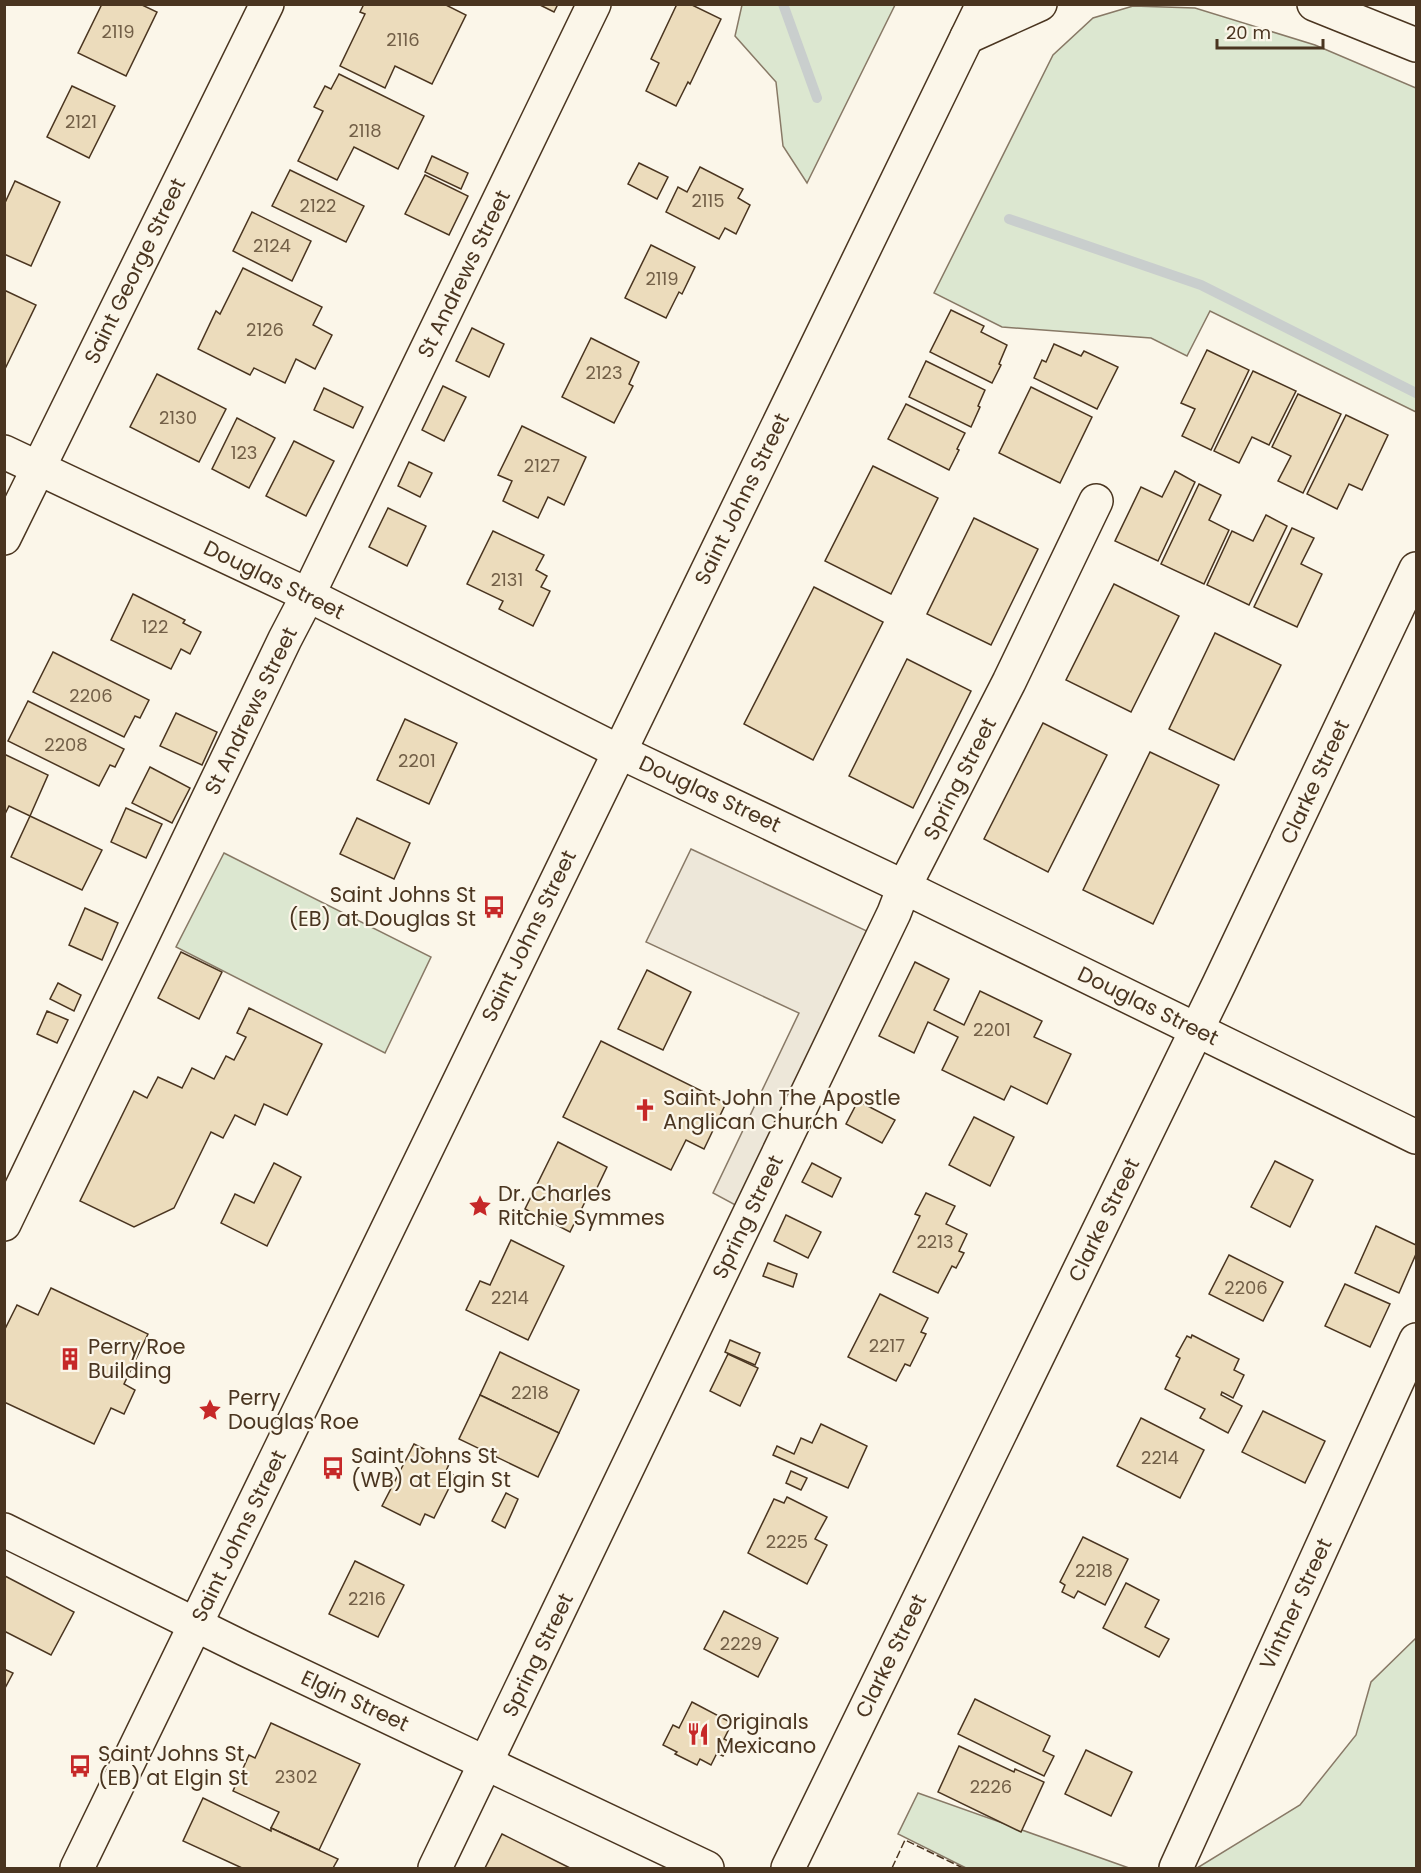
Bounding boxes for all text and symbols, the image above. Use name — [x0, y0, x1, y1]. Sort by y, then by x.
scale bar — [1217, 12, 1324, 50]
house number: 2119 — [101, 19, 135, 44]
text: 20 m — [1226, 20, 1271, 45]
house number: 2116 — [386, 27, 420, 52]
house number: 2121 — [65, 109, 97, 134]
house number: 2118 — [348, 118, 382, 143]
street label: Saint George Street — [77, 173, 192, 369]
street label: St Andrews Street — [410, 185, 517, 363]
house number: 2115 — [691, 188, 725, 213]
house number: 2122 — [300, 193, 336, 218]
house number: 2124 — [253, 233, 291, 258]
house number: 2119 — [645, 266, 679, 291]
house number: 2126 — [246, 317, 284, 342]
house number: 2123 — [585, 360, 623, 385]
house number: 2130 — [159, 405, 197, 430]
street label: Saint Johns Street — [687, 408, 796, 590]
house number: 123 — [231, 440, 257, 465]
house number: 2127 — [524, 453, 560, 478]
street label: Douglas Street — [199, 533, 349, 626]
house number: 2131 — [491, 567, 523, 592]
house number: 122 — [142, 614, 168, 639]
street label: St Andrews Street — [197, 622, 304, 800]
house number: 2206 — [69, 683, 113, 708]
street label: Spring Street — [916, 712, 1003, 845]
street label: Clarke Street — [1273, 715, 1356, 849]
house number: 2208 — [44, 732, 88, 757]
house number: 2201 — [398, 748, 436, 773]
street label: Douglas Street — [635, 748, 786, 839]
street label: Saint Johns Street — [474, 845, 583, 1027]
place label: Saint Johns St (EB) at Douglas St — [288, 880, 476, 933]
bus stop icon: Saint Johns St (EB) at Douglas St — [481, 894, 507, 920]
street label: Douglas Street — [1073, 959, 1223, 1052]
house number: 2201 — [973, 1017, 1011, 1042]
place label: Saint John The Apostle Anglican Church — [663, 1083, 900, 1136]
church icon: Saint John The Apostle Anglican Church — [632, 1097, 658, 1123]
street label: Spring Street — [705, 1150, 790, 1283]
street label: Clarke Street — [1061, 1153, 1146, 1287]
place label: Dr. Charles Ritchie Symmes — [498, 1179, 665, 1232]
place icon: Dr. Charles Ritchie Symmes — [467, 1193, 493, 1219]
house number: 2213 — [916, 1229, 954, 1254]
house number: 2206 — [1224, 1275, 1268, 1300]
house number: 2214 — [491, 1285, 529, 1310]
place label: Perry Roe Building — [88, 1332, 186, 1385]
house number: 2217 — [869, 1333, 905, 1358]
building icon: Perry Roe Building — [57, 1346, 83, 1372]
house number: 2218 — [511, 1380, 549, 1405]
place label: Perry Douglas Roe — [228, 1383, 359, 1436]
place icon: Perry Douglas Roe — [197, 1397, 223, 1423]
place label: Saint Johns St (WB) at Elgin St — [351, 1441, 511, 1494]
street label: Saint Johns Street — [184, 1445, 293, 1627]
house number: 2214 — [1141, 1445, 1179, 1470]
bus stop icon: Saint Johns St (WB) at Elgin St — [320, 1455, 346, 1481]
house number: 2225 — [766, 1529, 808, 1554]
street label: Vintner Street — [1252, 1533, 1339, 1674]
house number: 2218 — [1075, 1558, 1113, 1583]
house number: 2216 — [348, 1586, 386, 1611]
street label: Spring Street — [495, 1588, 580, 1721]
street label: Clarke Street — [848, 1589, 933, 1723]
house number: 2229 — [720, 1631, 762, 1656]
street label: Elgin Street — [297, 1663, 414, 1738]
place label: Originals Mexicano — [716, 1707, 816, 1760]
restaurant icon: Originals Mexicano — [685, 1721, 711, 1747]
place label: Saint Johns St (EB) at Elgin St — [98, 1739, 248, 1792]
bus stop icon: Saint Johns St (EB) at Elgin St — [67, 1753, 93, 1779]
house number: 2302 — [275, 1764, 317, 1789]
house number: 2226 — [970, 1774, 1012, 1799]

